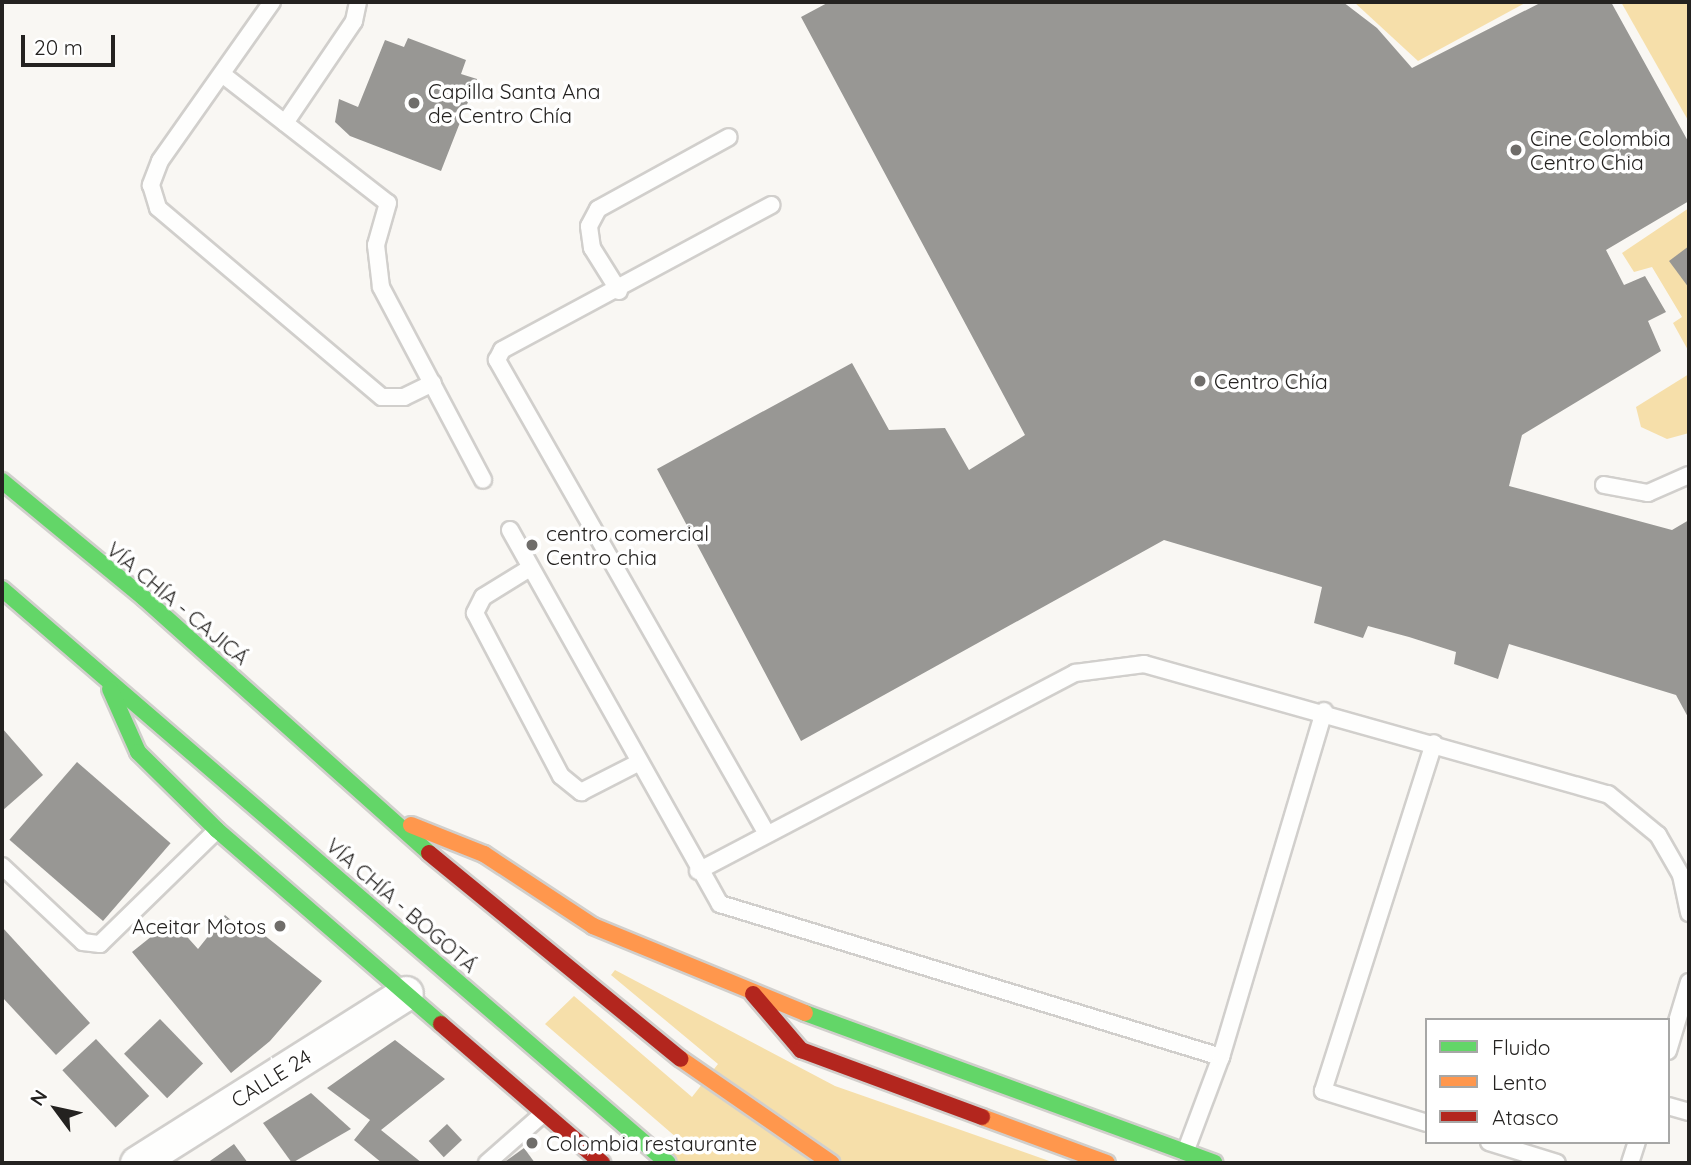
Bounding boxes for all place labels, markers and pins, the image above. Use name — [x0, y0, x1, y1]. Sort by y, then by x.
place label: Capilla Santa Ana de Centro Chía — [428, 78, 600, 128]
marker: Capilla Santa Ana de Centro Chía — [406, 95, 422, 111]
place label: Cine Colombia Centro Chia — [1530, 125, 1671, 175]
marker: Cine Colombia Centro Chia — [1508, 142, 1524, 158]
place label: Centro Chía — [1214, 368, 1328, 394]
marker: Centro Chía — [1192, 373, 1208, 389]
place label: centro comercial Centro chia — [546, 520, 709, 570]
marker: centro comercial Centro chia — [524, 537, 540, 553]
place label: Aceitar Motos — [132, 913, 266, 939]
marker: Aceitar Motos — [272, 918, 288, 934]
place label: Colombia restaurante — [546, 1130, 757, 1156]
marker: Colombia restaurante — [524, 1135, 540, 1151]

